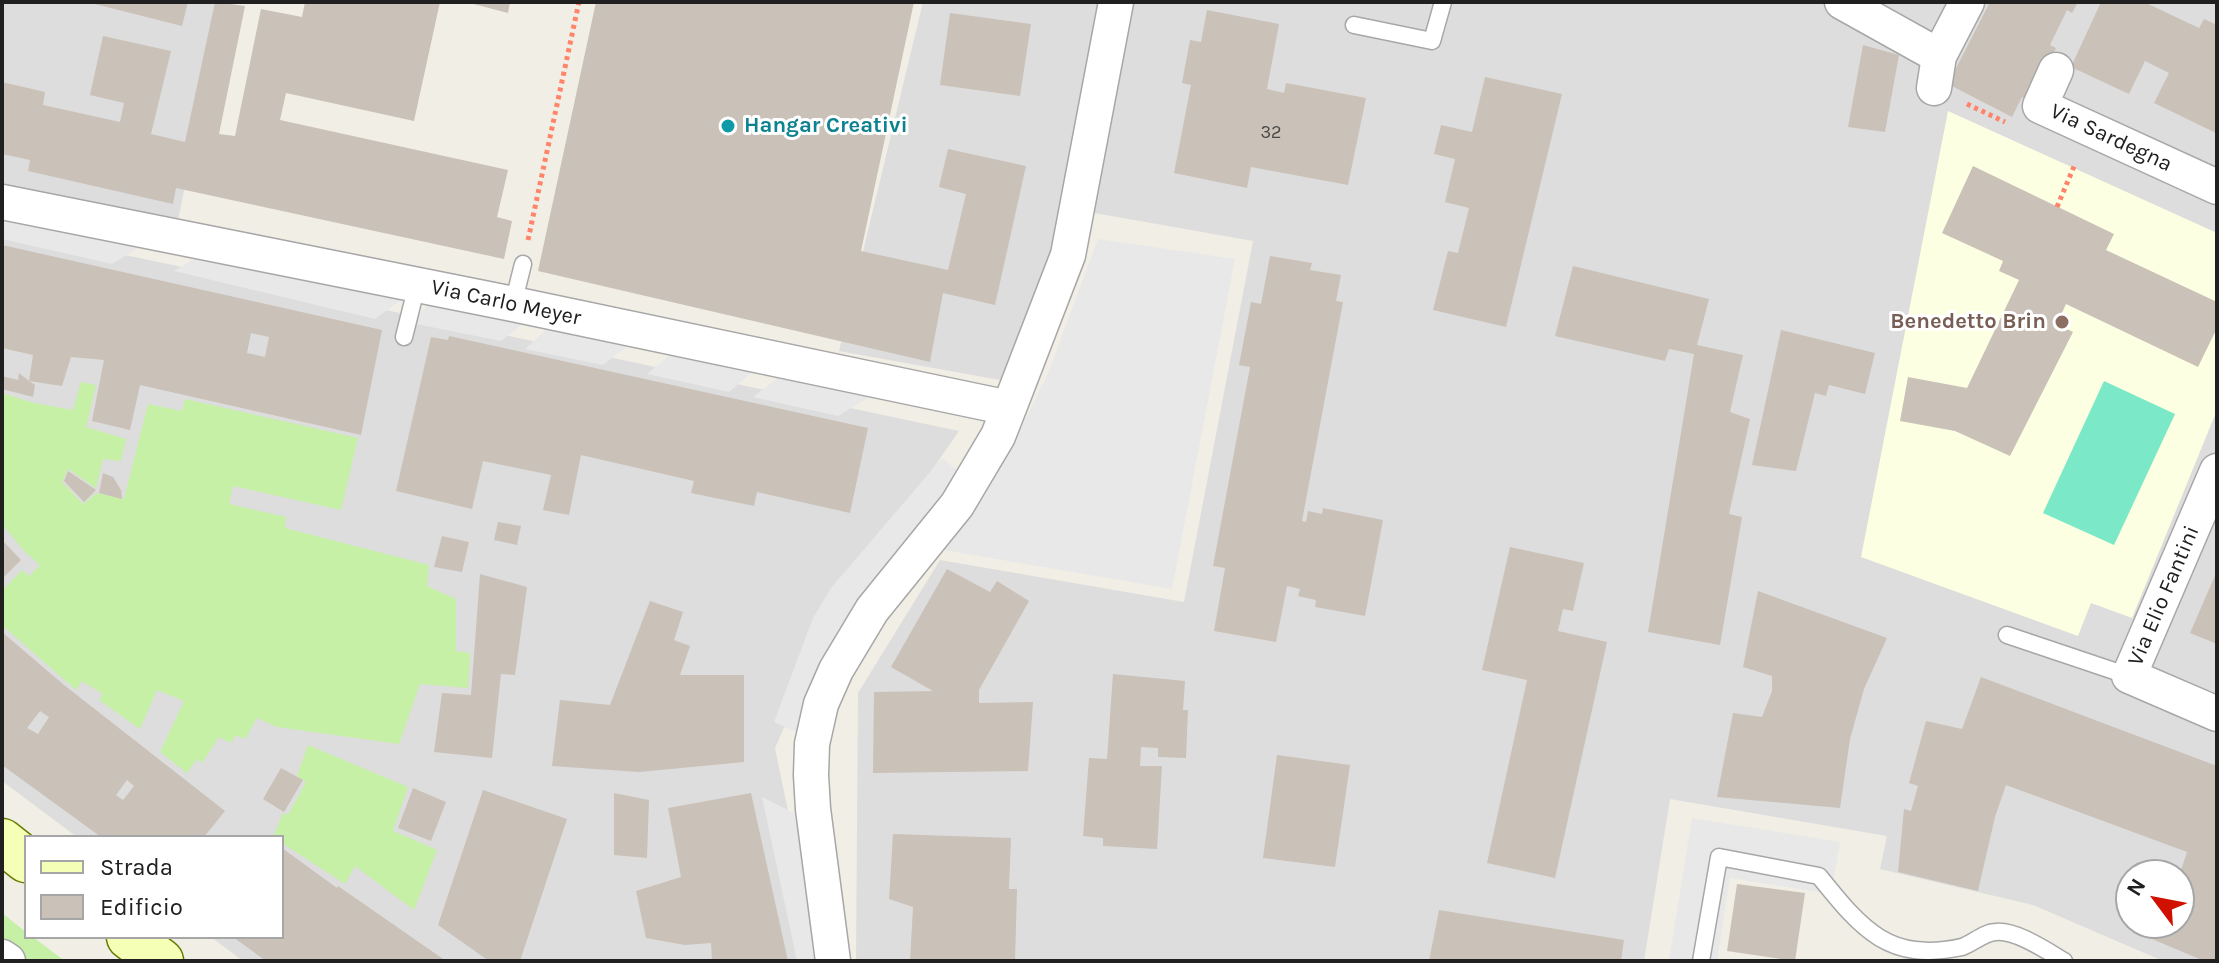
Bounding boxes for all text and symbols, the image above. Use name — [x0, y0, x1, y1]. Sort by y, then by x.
street label: Via Sardegna — [2046, 98, 2176, 178]
place label: Hangar Creativi — [744, 113, 908, 139]
marker: Hangar Creativi — [719, 117, 737, 135]
house number: 32 — [1260, 122, 1282, 144]
street label: Via Carlo Meyer — [429, 274, 583, 332]
place label: Benedetto Brin — [1890, 309, 2046, 335]
marker: Benedetto Brin — [2053, 313, 2071, 331]
street label: Via Elio Fantini — [2123, 522, 2205, 670]
legend — [24, 835, 284, 939]
text: Strada — [100, 853, 173, 881]
north arrow — [2115, 859, 2195, 939]
text: N — [2121, 874, 2152, 901]
text: Edificio — [100, 893, 183, 921]

